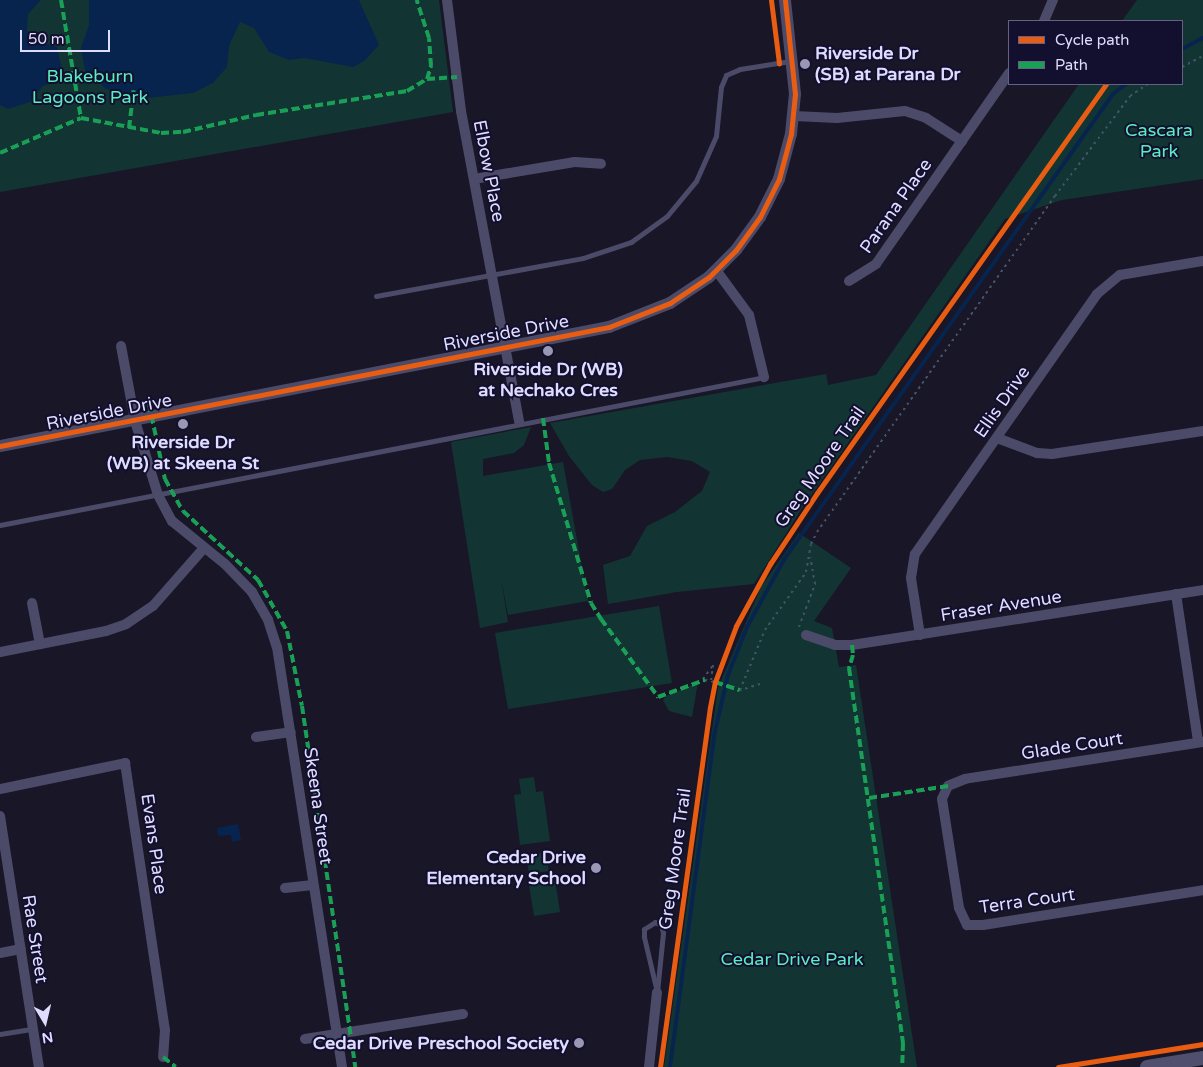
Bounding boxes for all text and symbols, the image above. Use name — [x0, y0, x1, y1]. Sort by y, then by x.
scale bar — [22, 20, 112, 52]
legend — [1008, 20, 1183, 85]
text: 50 m — [28, 30, 65, 48]
text: Cycle path — [1055, 31, 1129, 49]
place label: Riverside Dr (SB) at Parana Dr — [815, 43, 960, 86]
text: Path — [1055, 56, 1088, 74]
marker: Riverside Dr (SB) at Parana Dr — [799, 58, 811, 70]
park label: Blakeburn Lagoons Park — [32, 66, 148, 108]
street label: Elbow Place — [469, 118, 509, 224]
park label: Cascara Park — [1125, 120, 1193, 162]
street label: Parana Place — [855, 154, 937, 258]
street label: Riverside Drive — [441, 310, 571, 356]
marker: Riverside Dr (WB) at Nechako Cres — [542, 345, 554, 357]
place label: Riverside Dr (WB) at Nechako Cres — [473, 359, 623, 402]
street label: Ellis Drive — [969, 362, 1035, 442]
street label: Riverside Drive — [44, 389, 174, 435]
street label: Greg Moore Trail — [770, 402, 870, 532]
marker: Riverside Dr (WB) at Skeena St — [177, 418, 189, 430]
place label: Riverside Dr (WB) at Skeena St — [107, 432, 259, 474]
street label: Fraser Avenue — [939, 586, 1063, 626]
street label: Glade Court — [1020, 727, 1124, 765]
street label: Skeena Street — [299, 746, 337, 866]
street label: Greg Moore Trail — [654, 787, 696, 931]
street label: Evans Place — [136, 792, 172, 896]
place label: Cedar Drive Elementary School — [426, 847, 586, 890]
marker: Cedar Drive Elementary School — [590, 862, 602, 874]
street label: Terra Court — [978, 884, 1076, 918]
street label: Rae Street — [17, 893, 53, 985]
park label: Cedar Drive Park — [721, 948, 863, 970]
north arrow — [20, 997, 70, 1047]
text: N — [41, 1028, 54, 1047]
place label: Cedar Drive Preschool Society — [313, 1032, 569, 1054]
marker: Cedar Drive Preschool Society — [573, 1037, 585, 1049]

